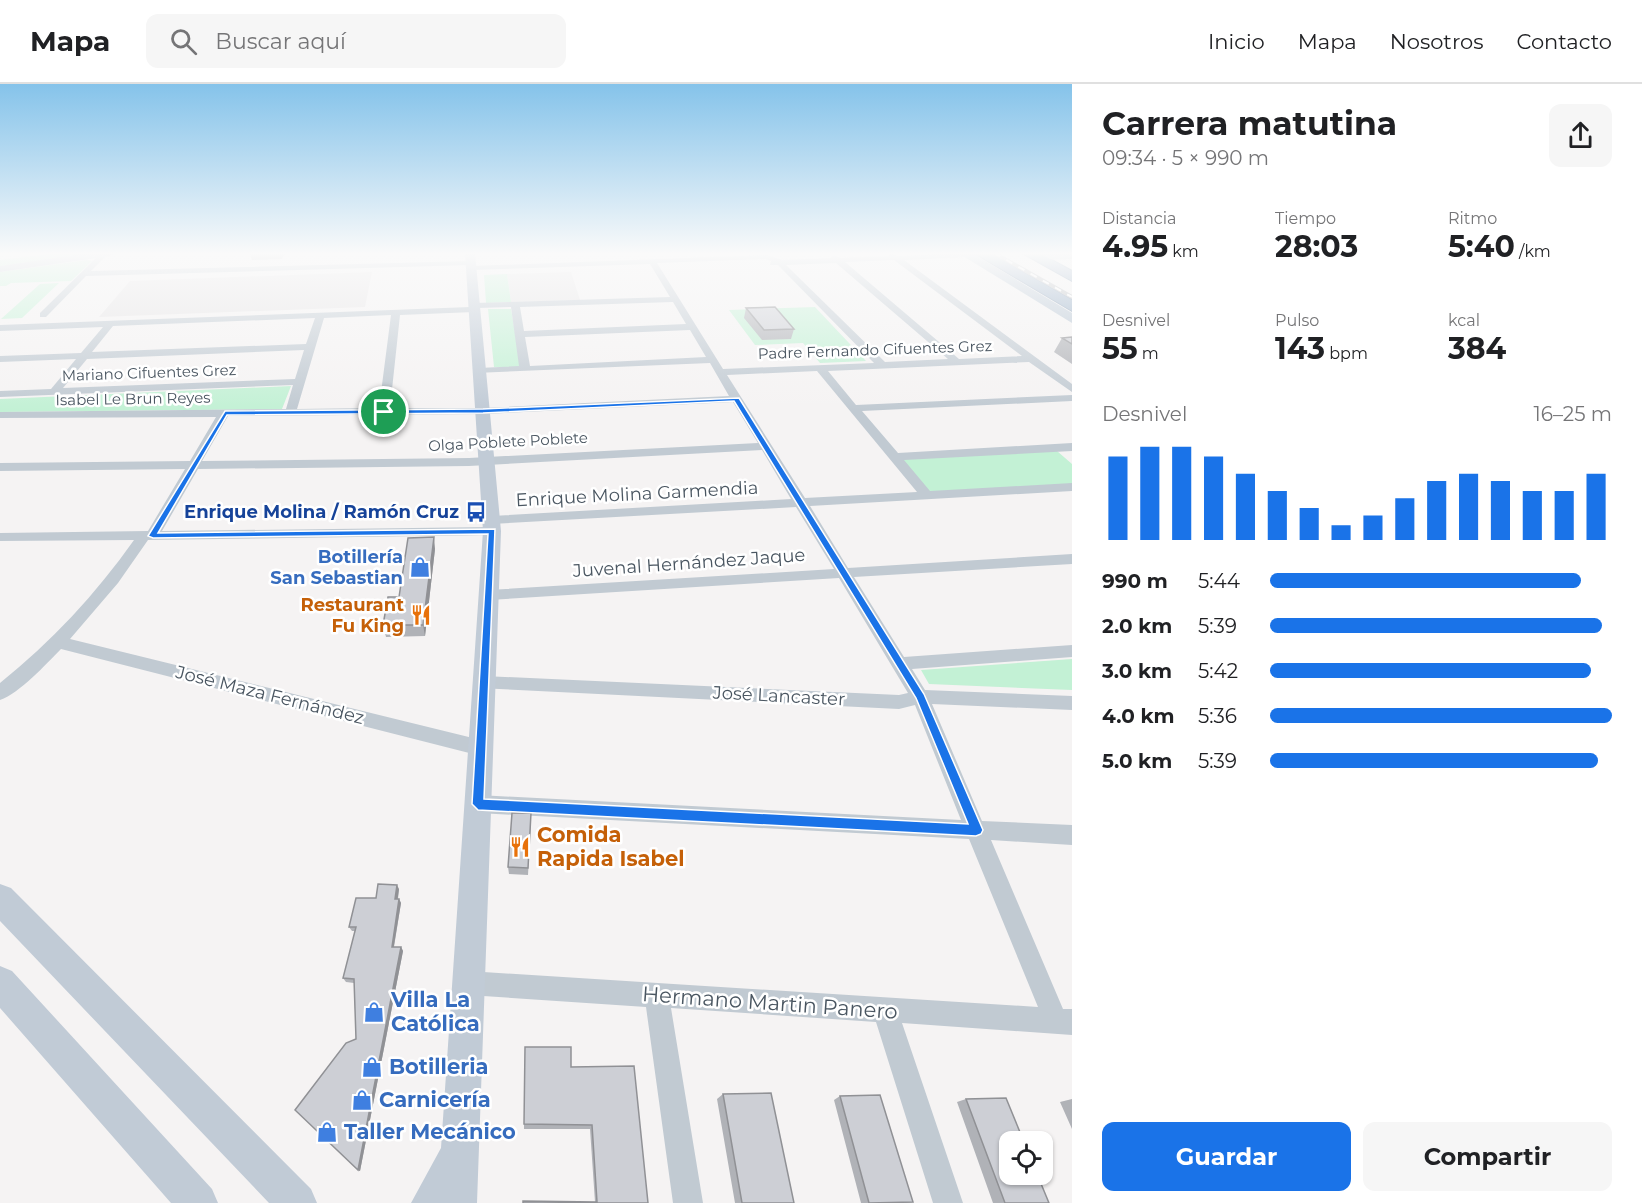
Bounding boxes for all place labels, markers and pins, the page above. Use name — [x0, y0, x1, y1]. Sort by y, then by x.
pin — [358, 386, 409, 437]
bus stop icon: Enrique Molina / Ramón Cruz — [464, 500, 488, 524]
place label: Enrique Molina / Ramón Cruz — [184, 501, 459, 523]
place label: Botillería San Sebastian — [270, 546, 403, 589]
shop icon: Botillería San Sebastian — [408, 555, 432, 579]
place label: Restaurant Fu King — [300, 594, 404, 637]
restaurant icon: Restaurant Fu King — [409, 603, 433, 627]
place label: Comida Rapida Isabel — [537, 822, 685, 871]
restaurant icon: Comida Rapida Isabel — [508, 835, 532, 859]
place label: Villa La Católica — [390, 987, 480, 1036]
shop icon: Villa La Católica — [362, 1000, 386, 1024]
place label: Botilleria — [389, 1054, 488, 1079]
shop icon: Botilleria — [360, 1055, 384, 1079]
place label: Carnicería — [379, 1087, 491, 1112]
shop icon: Carnicería — [350, 1088, 374, 1112]
place label: Taller Mecánico — [344, 1119, 516, 1144]
shop icon: Taller Mecánico — [315, 1120, 339, 1144]

